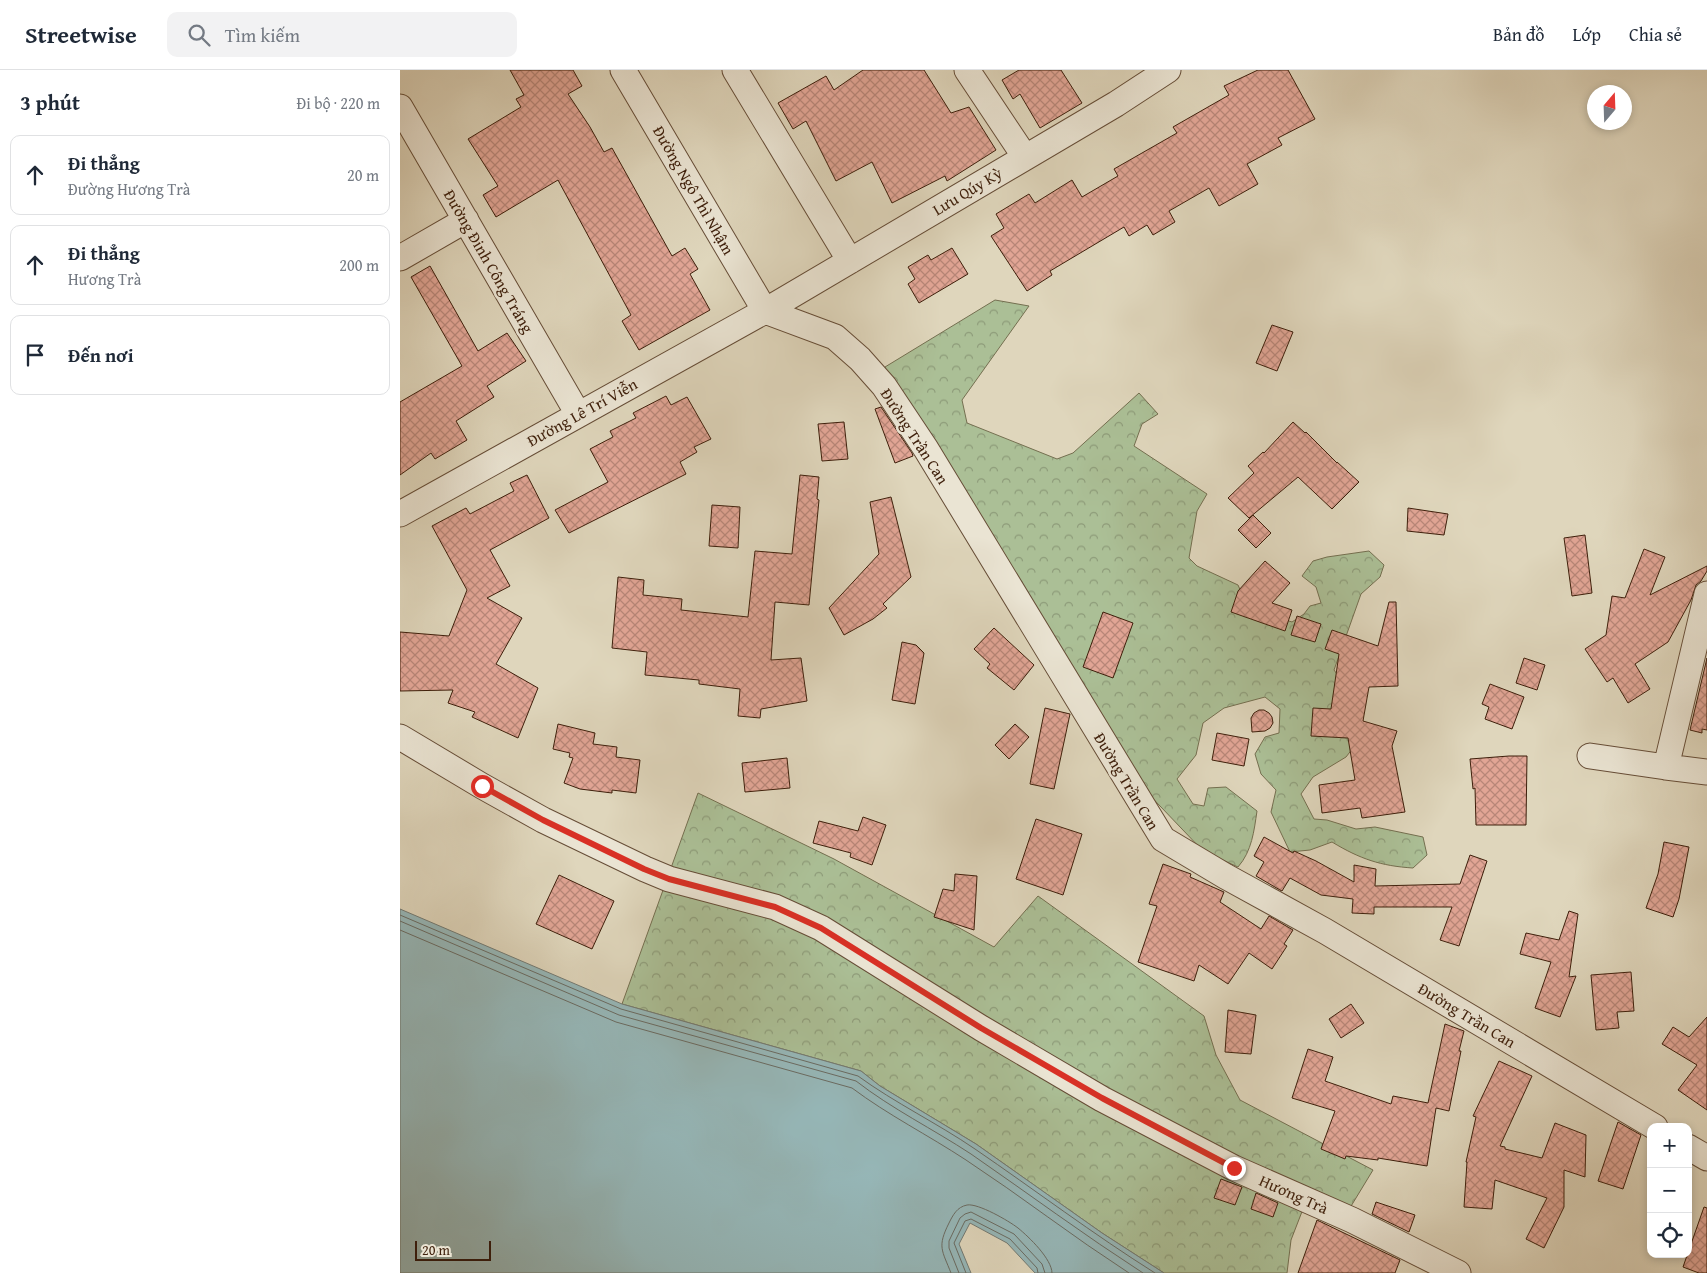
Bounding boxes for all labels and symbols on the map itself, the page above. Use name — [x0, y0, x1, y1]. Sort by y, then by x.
north arrow — [1587, 85, 1632, 130]
street label: Đường Ngô Thì Nhậm — [647, 121, 741, 259]
street label: Lưu Qúy Kỳ — [928, 161, 1006, 221]
street label: Đường Đinh Công Tráng — [438, 185, 540, 337]
street label: Đường Lê Trí Viễn — [522, 372, 642, 452]
street label: Đường Trần Can — [875, 383, 955, 489]
street label: Đường Trần Can — [1088, 728, 1166, 834]
route start — [471, 775, 494, 798]
street label: Đường Trần Can — [1414, 976, 1520, 1054]
route end — [1223, 1157, 1246, 1180]
street label: Hương Trà — [1256, 1168, 1333, 1220]
scale bar — [415, 1238, 491, 1261]

